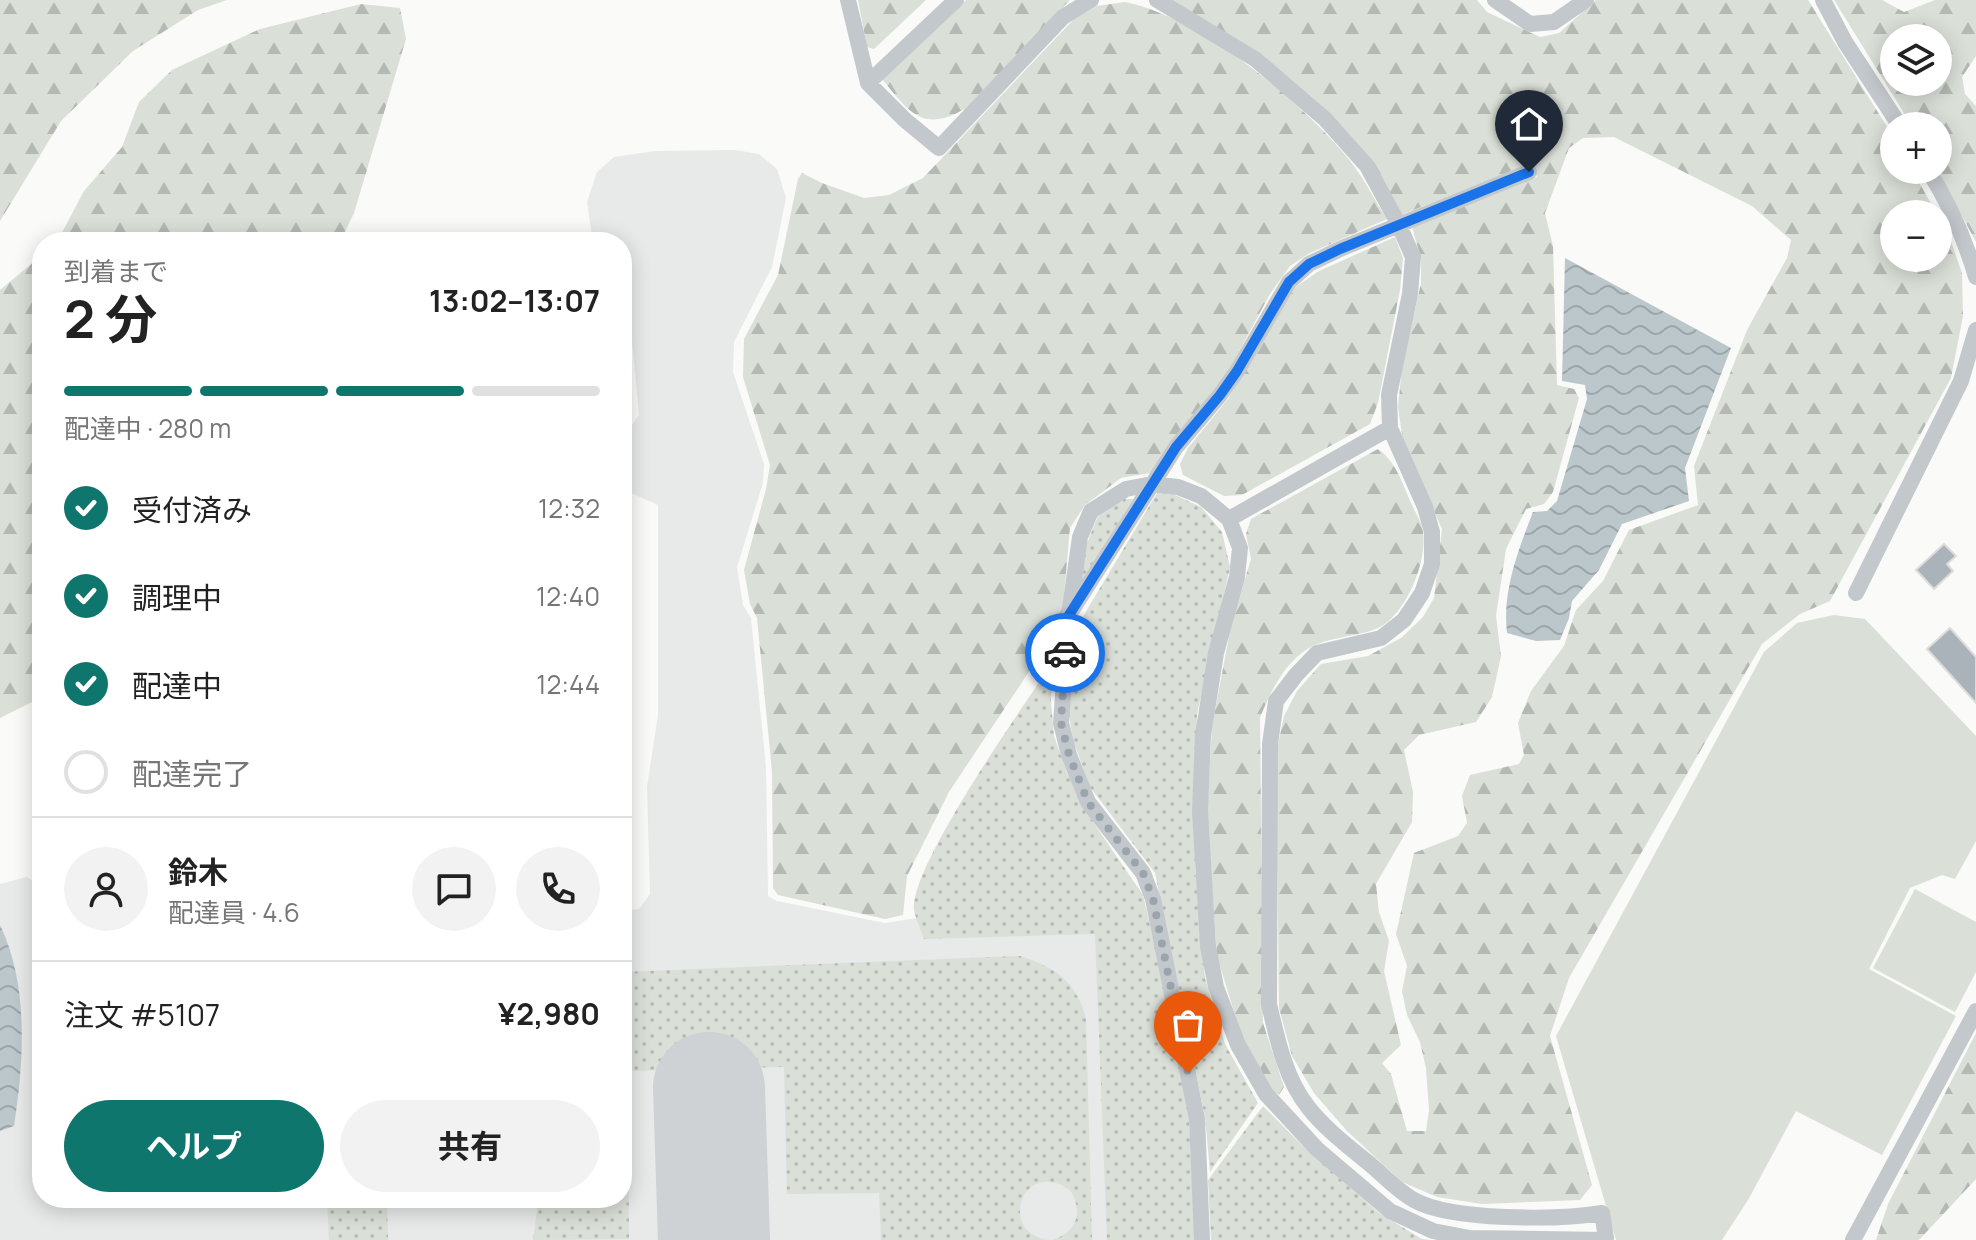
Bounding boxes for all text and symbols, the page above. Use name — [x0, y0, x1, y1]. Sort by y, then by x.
map controls — [1880, 24, 1952, 272]
button: layers — [1880, 24, 1952, 96]
pin — [1495, 90, 1563, 172]
icon: home — [1507, 102, 1551, 146]
button: + — [1880, 112, 1952, 184]
button: − — [1880, 200, 1952, 272]
text: 到着まで — [64, 253, 168, 289]
text: 13:02–13:07 — [429, 280, 600, 321]
text: 2 分 — [64, 283, 157, 354]
text: 配達中 · 280 m — [64, 410, 231, 446]
icon: check — [64, 486, 108, 530]
text: 受付済み — [132, 489, 252, 530]
text: 12:32 — [538, 490, 600, 526]
icon: check — [64, 574, 108, 618]
text: 調理中 — [132, 577, 222, 618]
text: 12:40 — [536, 578, 600, 614]
courier — [1025, 613, 1105, 693]
icon: car — [1043, 631, 1087, 675]
icon: check — [64, 662, 108, 706]
text: 配達中 — [132, 665, 222, 706]
text: 12:44 — [536, 666, 600, 702]
text: 配達完了 — [132, 753, 252, 794]
button: person — [64, 847, 148, 931]
button: chat — [412, 847, 496, 931]
button: phone — [516, 847, 600, 931]
text: 鈴木 — [168, 851, 228, 892]
text: 配達員 · 4.6 — [168, 894, 300, 930]
pin — [1154, 991, 1222, 1073]
text: ¥2,980 — [498, 993, 600, 1034]
text: 注文 #5107 — [64, 994, 220, 1035]
icon: bag — [1166, 1003, 1210, 1047]
button: ヘルプ — [64, 1100, 324, 1192]
button: 共有 — [340, 1100, 600, 1192]

